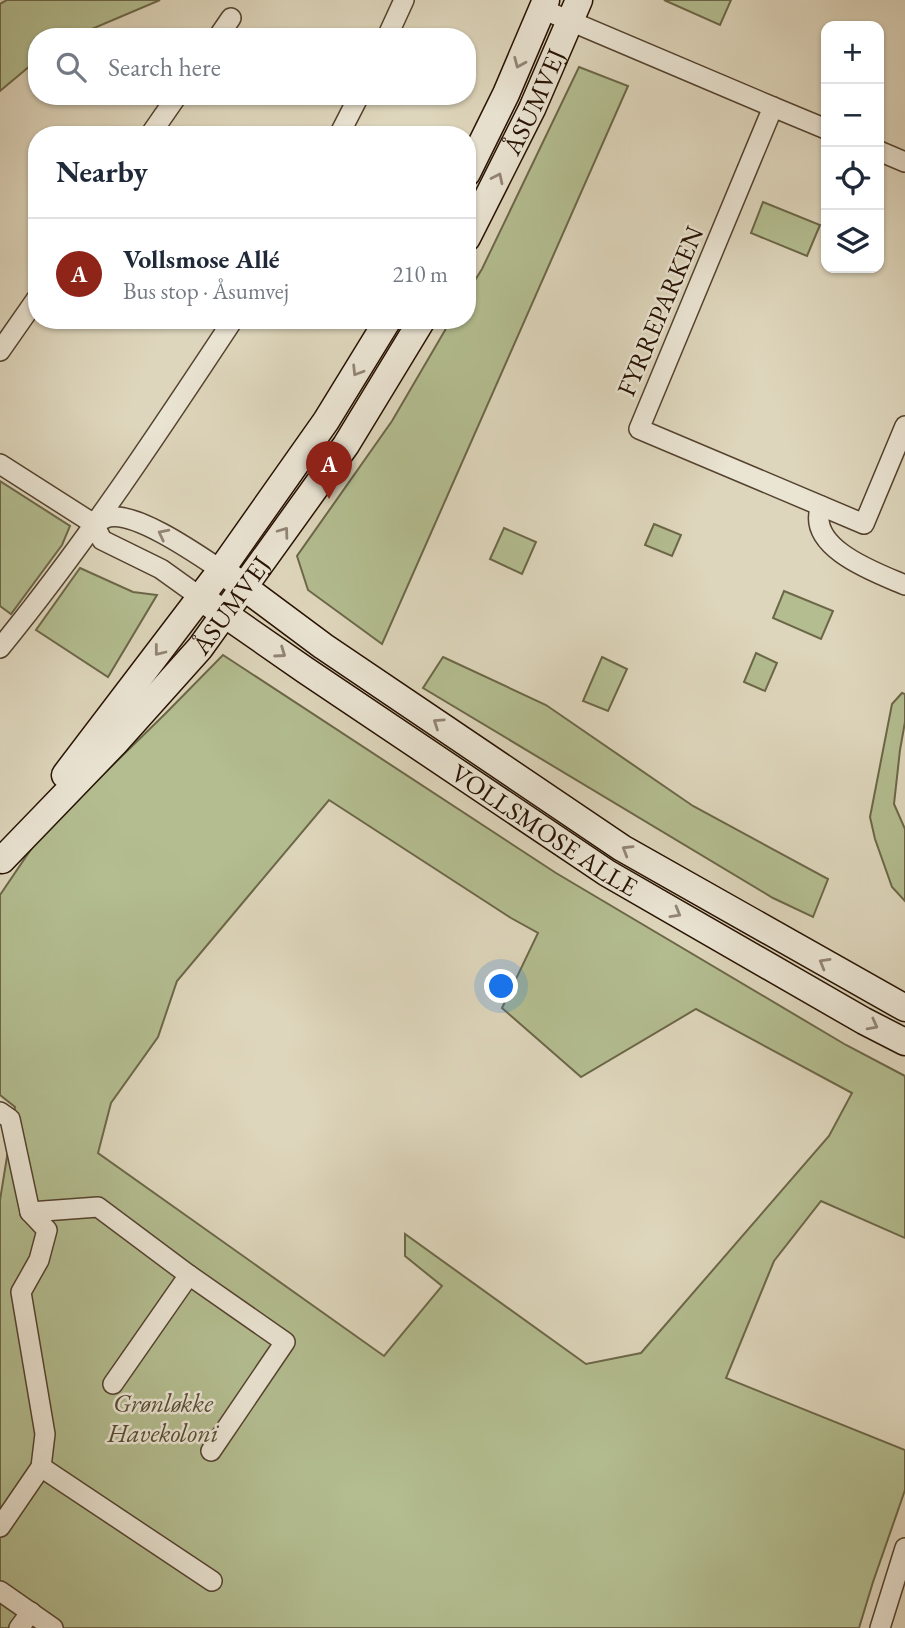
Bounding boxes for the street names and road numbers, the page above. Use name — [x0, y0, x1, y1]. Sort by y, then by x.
street label: ÅSUMVEJ — [494, 43, 573, 162]
street label: FYRREPARKEN — [609, 220, 711, 401]
street label: ÅSUMVEJ — [183, 549, 278, 662]
street label: VOLLSMOSE ALLE — [445, 756, 644, 904]

